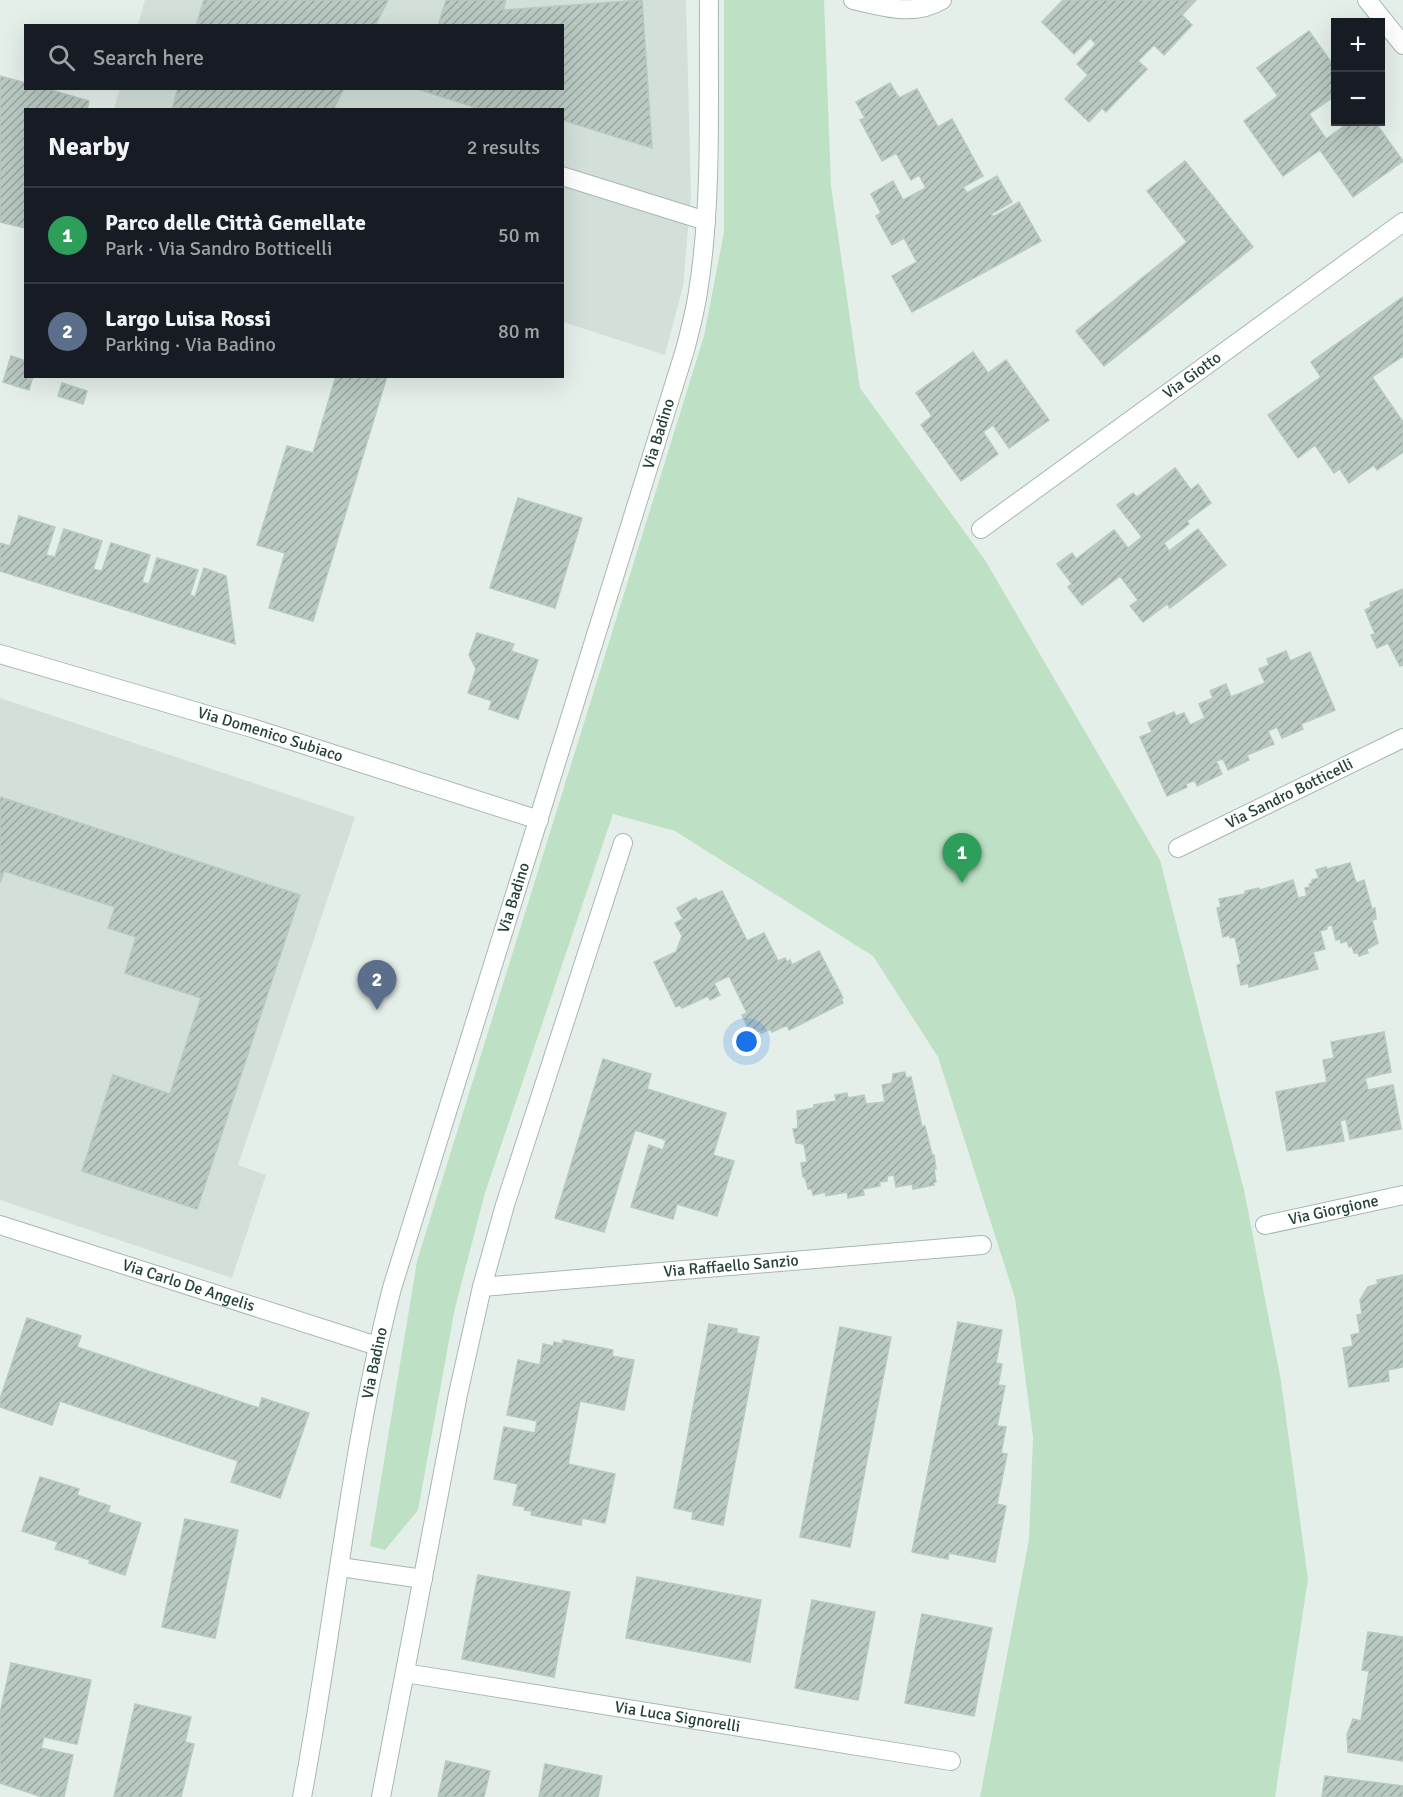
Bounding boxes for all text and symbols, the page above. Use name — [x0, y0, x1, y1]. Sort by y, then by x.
map controls — [1331, 18, 1385, 126]
button: + — [1331, 18, 1385, 72]
search box — [24, 24, 564, 90]
icon: search — [45, 41, 78, 74]
text: Search here — [93, 44, 204, 71]
button: − — [1331, 72, 1385, 126]
text: Nearby — [48, 131, 129, 163]
text: 2 results — [467, 135, 540, 160]
text: Parco delle Città Gemellate — [105, 209, 366, 236]
text: 1 — [62, 223, 73, 248]
text: 50 m — [498, 223, 540, 248]
text: Park · Via Sandro Botticelli — [105, 236, 332, 261]
text: Largo Luisa Rossi — [105, 305, 271, 332]
text: 2 — [62, 319, 73, 344]
text: 80 m — [498, 319, 540, 344]
text: Parking · Via Badino — [105, 332, 276, 357]
street label: Via Giotto — [1159, 348, 1225, 403]
street label: Via Badino — [638, 396, 679, 472]
street label: Via Domenico Subiaco — [195, 703, 346, 767]
street label: Via Sandro Botticelli — [1222, 754, 1356, 833]
pin: 1 — [942, 834, 982, 883]
street label: Via Badino — [494, 860, 534, 935]
pin: 2 — [358, 960, 397, 1010]
your location — [732, 1027, 761, 1056]
street label: Via Giorgione — [1286, 1191, 1380, 1230]
street label: Via Raffaello Sanzio — [663, 1250, 800, 1282]
street label: Via Carlo De Angelis — [120, 1255, 257, 1316]
street label: Via Badino — [357, 1325, 392, 1401]
street label: Via Luca Signorelli — [613, 1697, 742, 1737]

